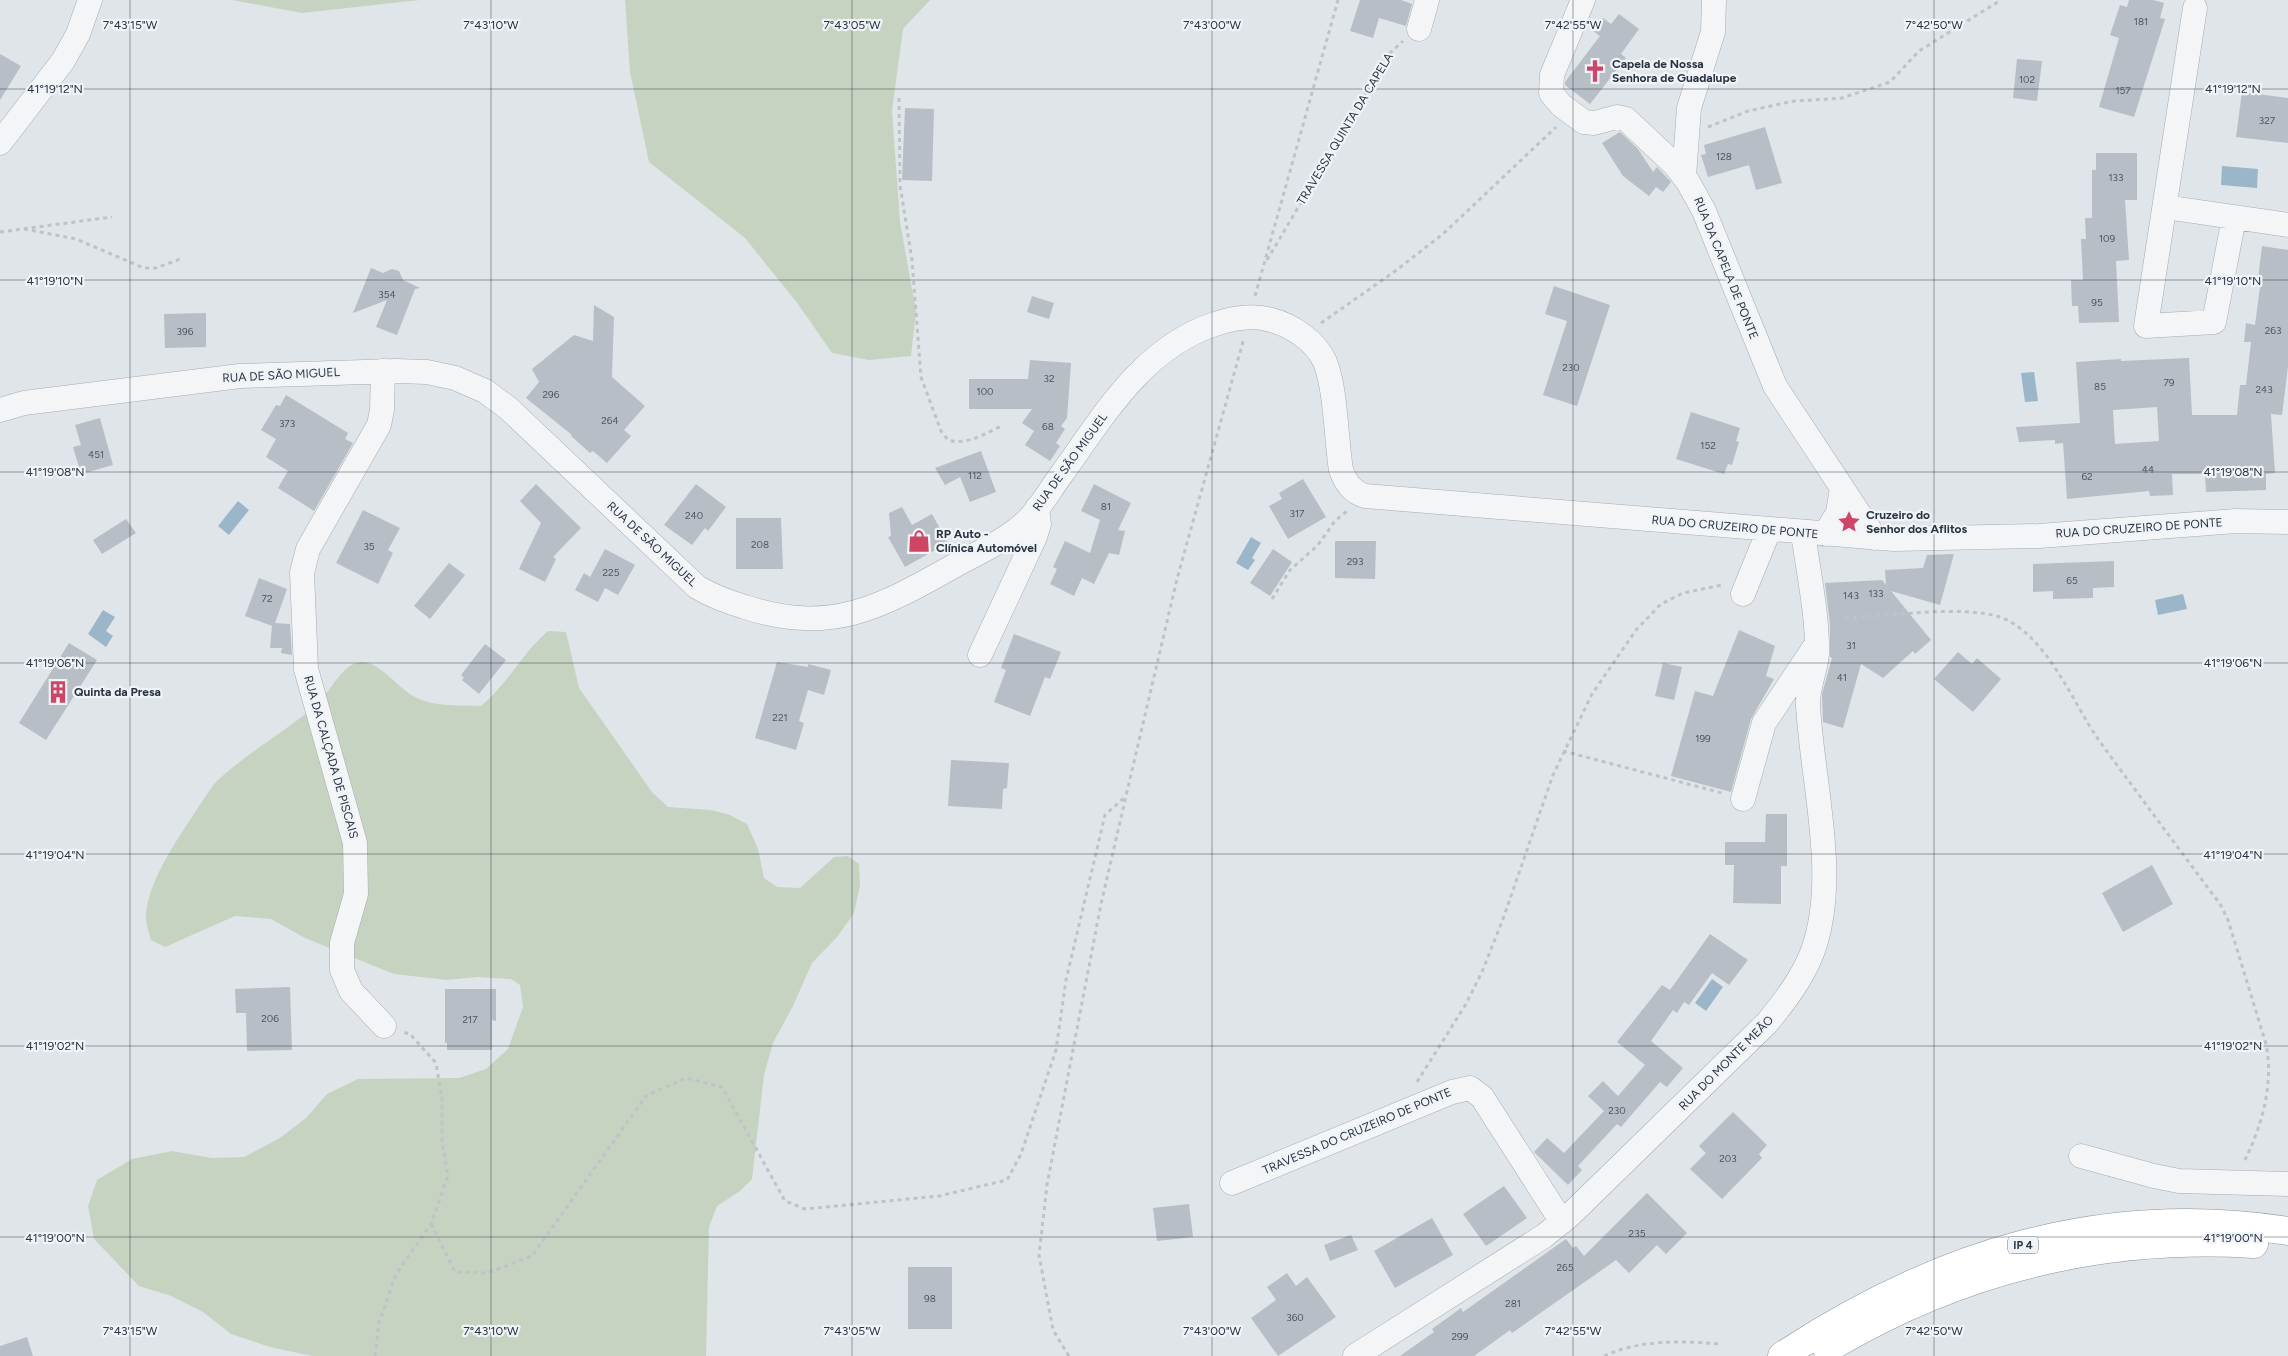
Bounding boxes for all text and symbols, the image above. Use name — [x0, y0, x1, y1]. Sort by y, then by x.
house number: 181 — [2134, 15, 2148, 28]
text: 7°43'15"W — [103, 18, 158, 32]
text: 7°43'10"W — [463, 18, 519, 32]
text: 7°43'05"W — [823, 18, 881, 32]
text: 7°43'00"W — [1183, 18, 1241, 32]
text: 7°42'55"W — [1545, 18, 1602, 32]
text: 7°42'50"W — [1905, 18, 1963, 32]
street label: TRAVESSA QUINTA DA CAPELA — [1294, 50, 1396, 208]
place label: Capela de Nossa Senhora de Guadalupe — [1612, 57, 1737, 85]
church icon: Capela de Nossa Senhora de Guadalupe — [1582, 58, 1608, 84]
house number: 102 — [2019, 73, 2035, 86]
text: 41°19'12"N — [27, 82, 83, 96]
text: 41°19'12"N — [2205, 82, 2261, 96]
house number: 157 — [2115, 84, 2131, 97]
house number: 327 — [2259, 114, 2276, 127]
house number: 128 — [1716, 150, 1732, 163]
house number: 133 — [2108, 171, 2124, 184]
street label: RUA DA CAPELA DE PONTE — [1691, 195, 1761, 341]
house number: 109 — [2099, 232, 2115, 245]
text: 41°19'10"N — [27, 274, 83, 288]
text: 41°19'10"N — [2205, 274, 2261, 288]
house number: 354 — [378, 288, 396, 301]
house number: 95 — [2091, 296, 2103, 309]
house number: 263 — [2265, 324, 2281, 337]
house number: 396 — [177, 325, 194, 338]
house number: 230 — [1562, 361, 1580, 374]
street label: RUA DE SÃO MIGUEL — [222, 365, 341, 385]
house number: 32 — [1043, 372, 1055, 385]
house number: 79 — [2163, 376, 2175, 389]
house number: 85 — [2094, 380, 2106, 393]
house number: 243 — [2255, 383, 2273, 396]
house number: 100 — [977, 385, 993, 398]
house number: 296 — [543, 388, 560, 401]
street label: RUA DE SÃO MIGUEL — [1030, 410, 1111, 514]
house number: 264 — [601, 414, 619, 427]
house number: 373 — [279, 417, 295, 430]
house number: 68 — [1042, 420, 1054, 433]
house number: 152 — [1700, 439, 1716, 452]
house number: 451 — [88, 448, 104, 461]
house number: 44 — [2142, 463, 2154, 476]
text: 41°19'08"N — [25, 465, 85, 479]
text: 41°19'08"N — [2203, 465, 2263, 479]
house number: 112 — [968, 469, 982, 482]
house number: 62 — [2081, 470, 2093, 483]
street label: RUA DE SÃO MIGUEL — [604, 499, 700, 590]
house number: 81 — [1101, 500, 1111, 513]
house number: 317 — [1290, 507, 1305, 520]
place label: Cruzeiro do Senhor dos Aflitos — [1866, 508, 1968, 536]
house number: 240 — [685, 509, 703, 522]
place icon: Cruzeiro do Senhor dos Aflitos — [1836, 509, 1862, 535]
street label: RUA DO CRUZEIRO DE PONTE — [1651, 513, 1819, 541]
street label: RUA DO CRUZEIRO DE PONTE — [2055, 515, 2223, 541]
place label: RP Auto - Clínica Automóvel — [936, 527, 1037, 555]
shop icon: RP Auto - Clínica Automóvel — [906, 528, 932, 554]
house number: 208 — [751, 538, 769, 551]
house number: 35 — [363, 540, 375, 553]
house number: 293 — [1347, 555, 1363, 568]
house number: 225 — [603, 566, 620, 579]
house number: 65 — [2066, 574, 2078, 587]
house number: 133 — [1868, 587, 1884, 600]
house number: 143 — [1843, 589, 1859, 602]
house number: 72 — [262, 592, 272, 605]
house number: 31 — [1846, 639, 1856, 652]
text: 41°19'06"N — [26, 656, 84, 670]
text: 41°19'06"N — [2204, 656, 2262, 670]
house number: 41 — [1837, 671, 1847, 684]
street label: RUA DA CALÇADA DE PISCAIS — [301, 674, 361, 840]
building icon: Quinta da Presa — [45, 679, 71, 705]
place label: Quinta da Presa — [74, 685, 161, 699]
house number: 221 — [772, 711, 788, 724]
house number: 199 — [1695, 732, 1711, 745]
text: 41°19'04"N — [25, 848, 85, 862]
text: 41°19'04"N — [2203, 848, 2263, 862]
house number: 206 — [261, 1012, 279, 1025]
house number: 217 — [462, 1013, 478, 1026]
street label: RUA DO MONTE MEÃO — [1676, 1013, 1776, 1113]
text: 41°19'02"N — [26, 1039, 84, 1053]
text: 41°19'02"N — [2204, 1039, 2262, 1053]
street label: TRAVESSA DO CRUZEIRO DE PONTE — [1261, 1085, 1453, 1177]
house number: 230 — [1608, 1104, 1626, 1117]
house number: 203 — [1719, 1152, 1737, 1165]
house number: 235 — [1629, 1227, 1646, 1240]
text: 41°19'00"N — [25, 1231, 85, 1245]
text: 41°19'00"N — [2203, 1231, 2263, 1245]
road number: IP 4 — [2008, 1236, 2038, 1254]
house number: 265 — [1557, 1261, 1574, 1274]
house number: 98 — [924, 1292, 936, 1305]
house number: 281 — [1505, 1297, 1521, 1310]
house number: 360 — [1286, 1311, 1304, 1324]
text: 7°43'15"W — [103, 1324, 158, 1338]
text: 7°43'10"W — [463, 1324, 519, 1338]
text: 7°43'05"W — [823, 1324, 881, 1338]
text: 7°43'00"W — [1183, 1324, 1241, 1338]
text: 7°42'55"W — [1545, 1324, 1602, 1338]
text: 7°42'50"W — [1905, 1324, 1963, 1338]
house number: 299 — [1452, 1330, 1469, 1343]

